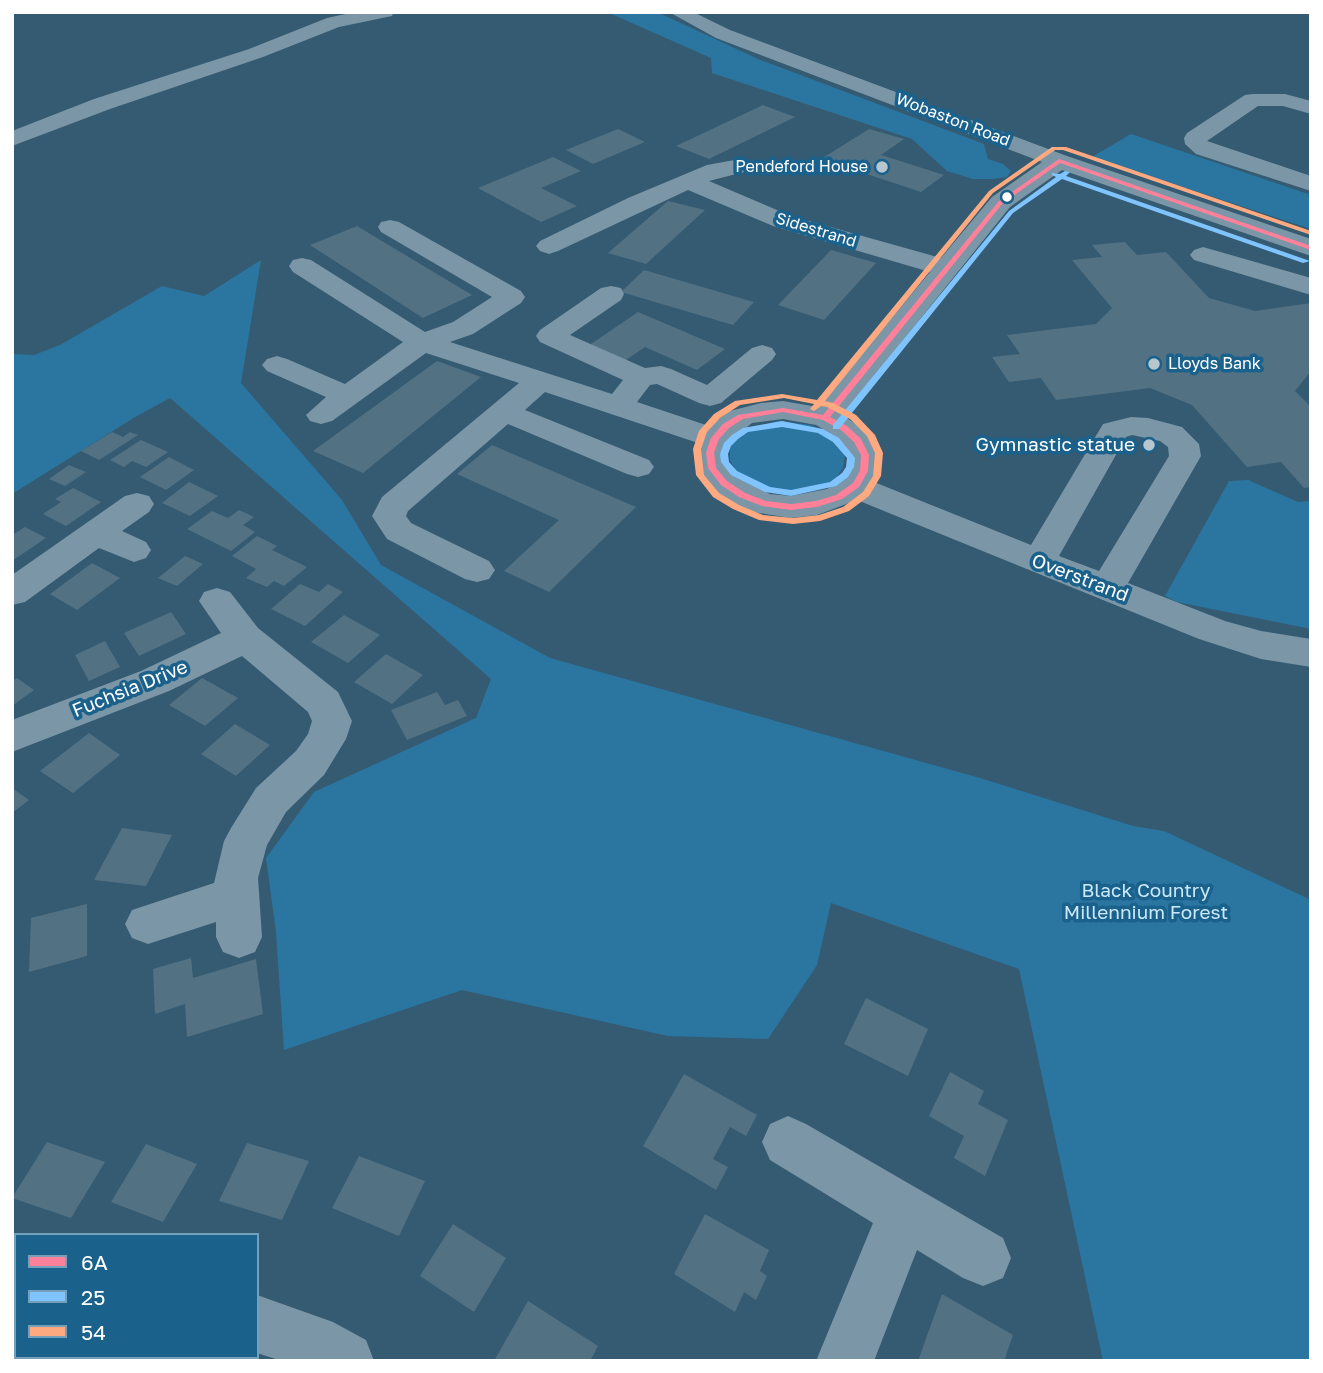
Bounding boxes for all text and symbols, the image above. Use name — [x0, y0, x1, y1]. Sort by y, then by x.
street label: Wobaston Road — [893, 89, 1013, 151]
place label: Pendeford House — [735, 157, 868, 177]
marker: Pendeford House — [874, 159, 890, 175]
unlabelled marker — [1000, 190, 1014, 204]
street label: Sidestrand — [773, 209, 859, 251]
place label: Lloyds Bank — [1168, 354, 1261, 374]
marker: Lloyds Bank — [1146, 356, 1162, 372]
place label: Gymnastic statue — [976, 434, 1135, 456]
marker: Gymnastic statue — [1141, 437, 1157, 453]
street label: Overstrand — [1028, 549, 1132, 607]
street label: Fuchsia Drive — [69, 655, 191, 723]
park label: Black Country Millennium Forest — [1064, 880, 1228, 924]
legend — [14, 1233, 259, 1359]
text: 6A — [81, 1249, 108, 1275]
text: 25 — [81, 1284, 105, 1310]
text: 54 — [81, 1319, 106, 1345]

